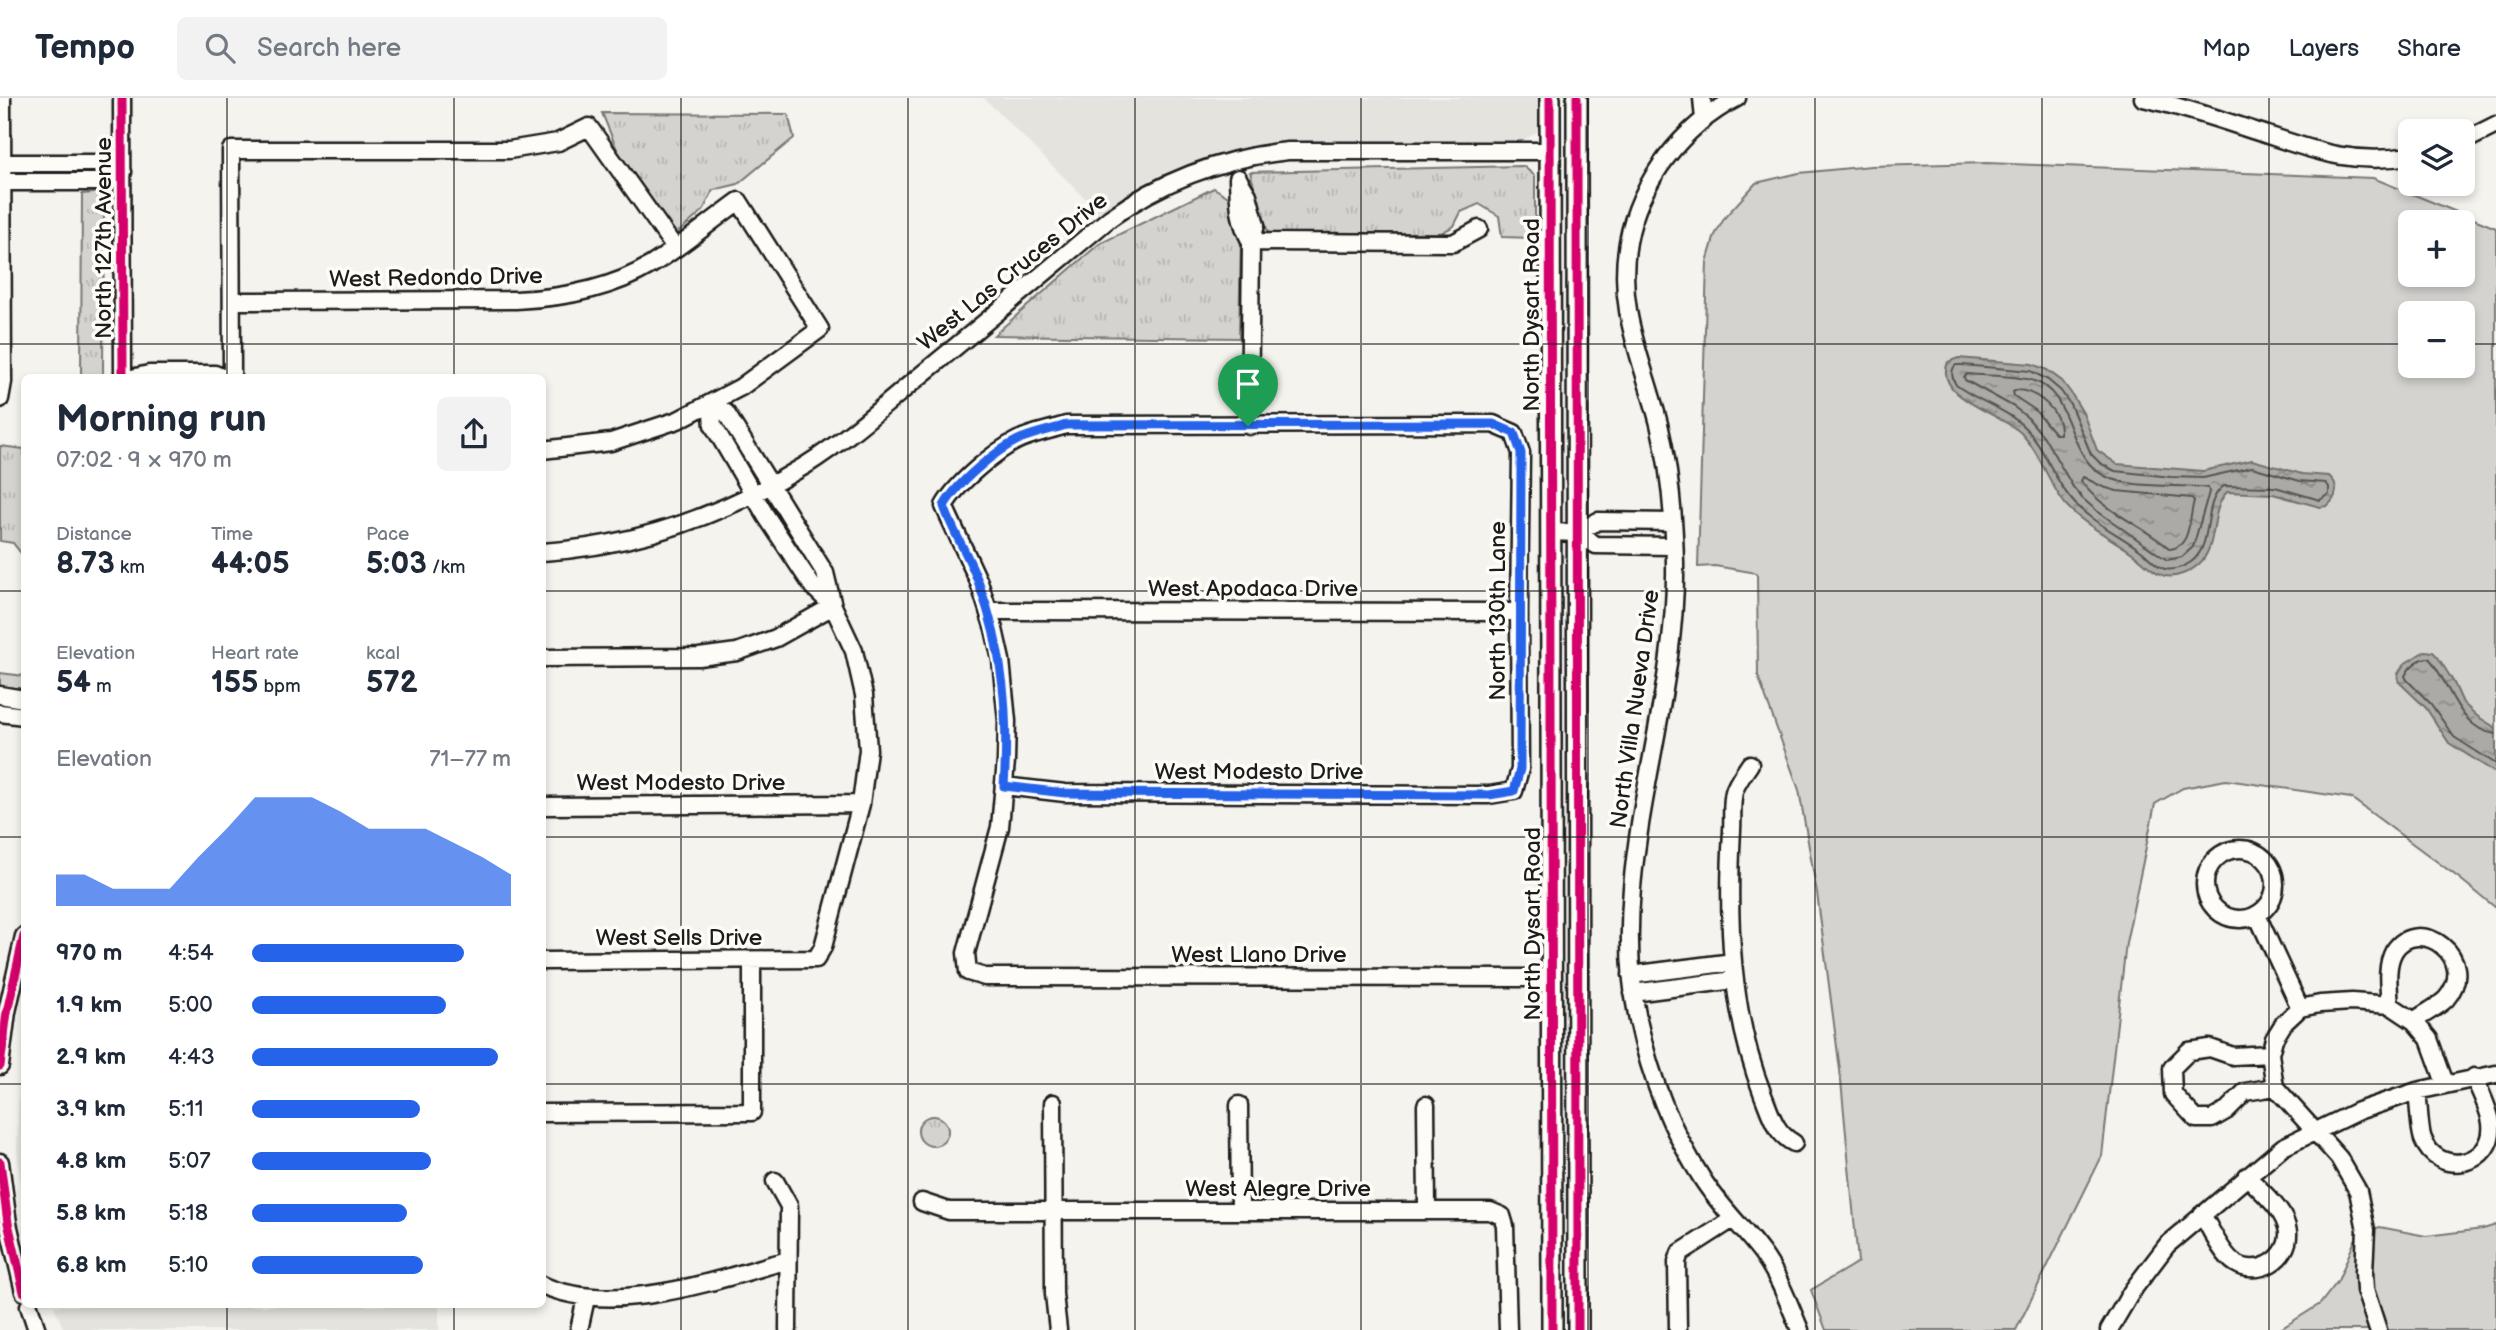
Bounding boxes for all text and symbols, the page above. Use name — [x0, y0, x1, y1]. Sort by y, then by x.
search box — [177, 17, 667, 80]
text: Tempo — [35, 28, 135, 68]
icon: search — [201, 29, 239, 67]
text: Search here — [257, 33, 401, 64]
text: Map — [2202, 34, 2250, 63]
text: Layers — [2288, 34, 2359, 63]
text: Share — [2397, 34, 2461, 63]
map controls — [2398, 119, 2475, 378]
button: layers — [2398, 119, 2475, 196]
street label: North 127th Avenue — [90, 137, 118, 339]
street label: West Las Cruces Drive — [912, 187, 1113, 357]
button: + — [2398, 210, 2475, 287]
street label: North Dysart Road — [1518, 218, 1546, 412]
street label: West Redondo Drive — [329, 262, 543, 294]
button: − — [2398, 301, 2475, 378]
pin — [1218, 354, 1278, 426]
icon: arrive — [1229, 365, 1267, 403]
text: Morning run — [56, 397, 267, 442]
button: share — [437, 397, 511, 471]
text: 07:02 · 9 × 970 m — [56, 446, 232, 474]
street label: North 130th Lane — [1484, 521, 1512, 701]
text: Distance — [56, 523, 132, 546]
text: Time — [211, 523, 253, 546]
text: Pace — [366, 523, 409, 546]
text: 8.73 — [56, 546, 115, 582]
text: 44:05 — [211, 546, 290, 582]
text: 5:03 — [366, 546, 427, 582]
text: km — [115, 556, 145, 579]
text: /km — [427, 556, 465, 579]
street label: West Apodaca Drive — [1148, 575, 1358, 603]
street label: North Villa Nueva Drive — [1604, 588, 1666, 830]
text: Elevation — [56, 642, 135, 665]
text: Heart rate — [211, 642, 299, 665]
text: kcal — [366, 642, 400, 665]
text: 54 — [56, 665, 91, 701]
text: 155 — [211, 665, 258, 701]
text: 572 — [366, 665, 418, 701]
text: m — [91, 675, 112, 698]
text: bpm — [258, 675, 301, 698]
text: Elevation — [56, 745, 152, 773]
text: 71–77 m — [429, 745, 511, 773]
street label: West Modesto Drive — [1155, 758, 1363, 786]
street label: West Modesto Drive — [577, 769, 785, 797]
street label: North Dysart Road — [1519, 827, 1547, 1021]
street label: West Sells Drive — [596, 924, 762, 952]
text: 970 m — [56, 939, 122, 967]
text: 4:54 — [168, 939, 214, 967]
street label: West Llano Drive — [1171, 941, 1347, 969]
text: 1.9 km — [56, 991, 122, 1019]
text: 5:00 — [168, 991, 213, 1019]
text: 2.9 km — [56, 1043, 126, 1071]
text: 4:43 — [168, 1043, 215, 1071]
text: 3.9 km — [56, 1095, 126, 1123]
text: 5:11 — [168, 1095, 204, 1123]
text: 4.8 km — [56, 1147, 126, 1175]
text: 5:07 — [168, 1147, 211, 1175]
street label: West Alegre Drive — [1185, 1175, 1371, 1203]
text: 5.8 km — [56, 1199, 126, 1227]
text: 5:18 — [168, 1199, 208, 1227]
text: 6.8 km — [56, 1251, 127, 1279]
text: 5:10 — [168, 1251, 208, 1279]

